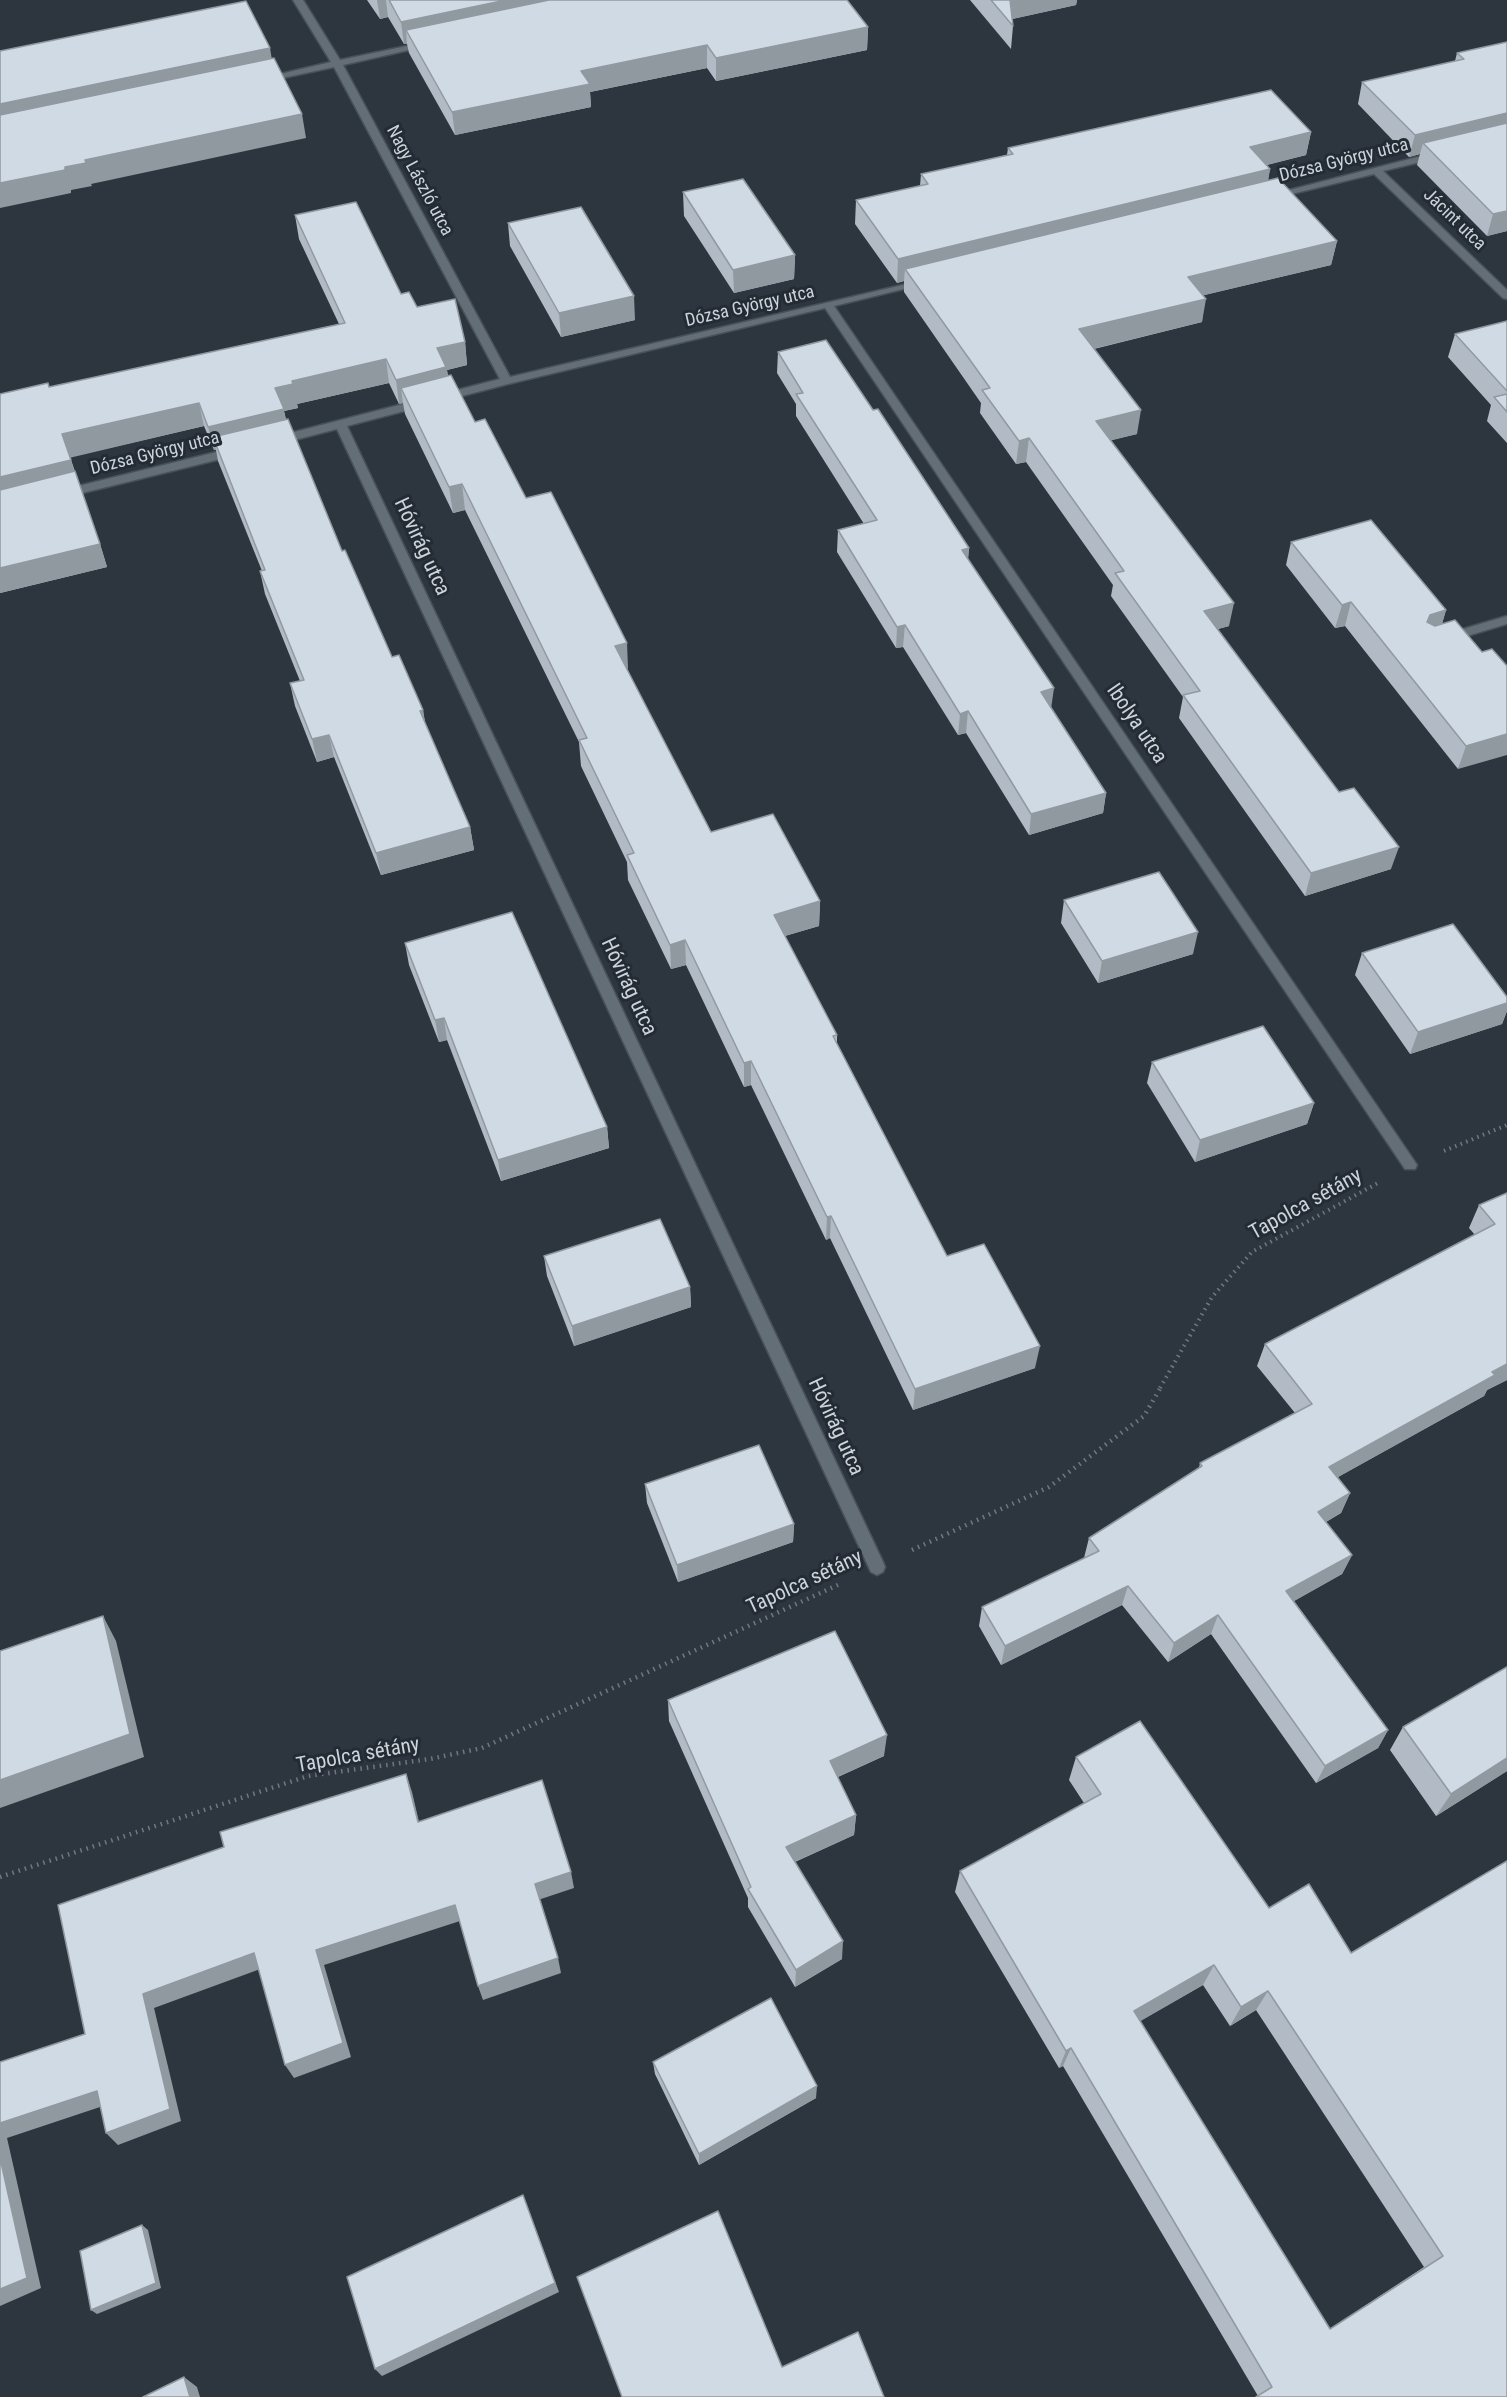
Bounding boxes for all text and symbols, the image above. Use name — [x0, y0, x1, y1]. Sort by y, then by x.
street label: Nagy László utca — [381, 122, 457, 240]
street label: Dózsa György utca — [1277, 135, 1411, 187]
street label: Jácint utca — [1418, 185, 1490, 255]
street label: Dózsa György utca — [683, 282, 817, 332]
street label: Dózsa György utca — [88, 428, 222, 480]
street label: Hóvirág utca — [387, 494, 455, 600]
street label: Ibolya utca — [1100, 679, 1172, 769]
street label: Hóvirág utca — [594, 934, 662, 1040]
street label: Tapolca sétány — [1245, 1164, 1367, 1246]
street label: Hóvirág utca — [801, 1374, 869, 1480]
street label: Tapolca sétány — [743, 1545, 867, 1621]
street label: Tapolca sétány — [294, 1733, 422, 1779]

